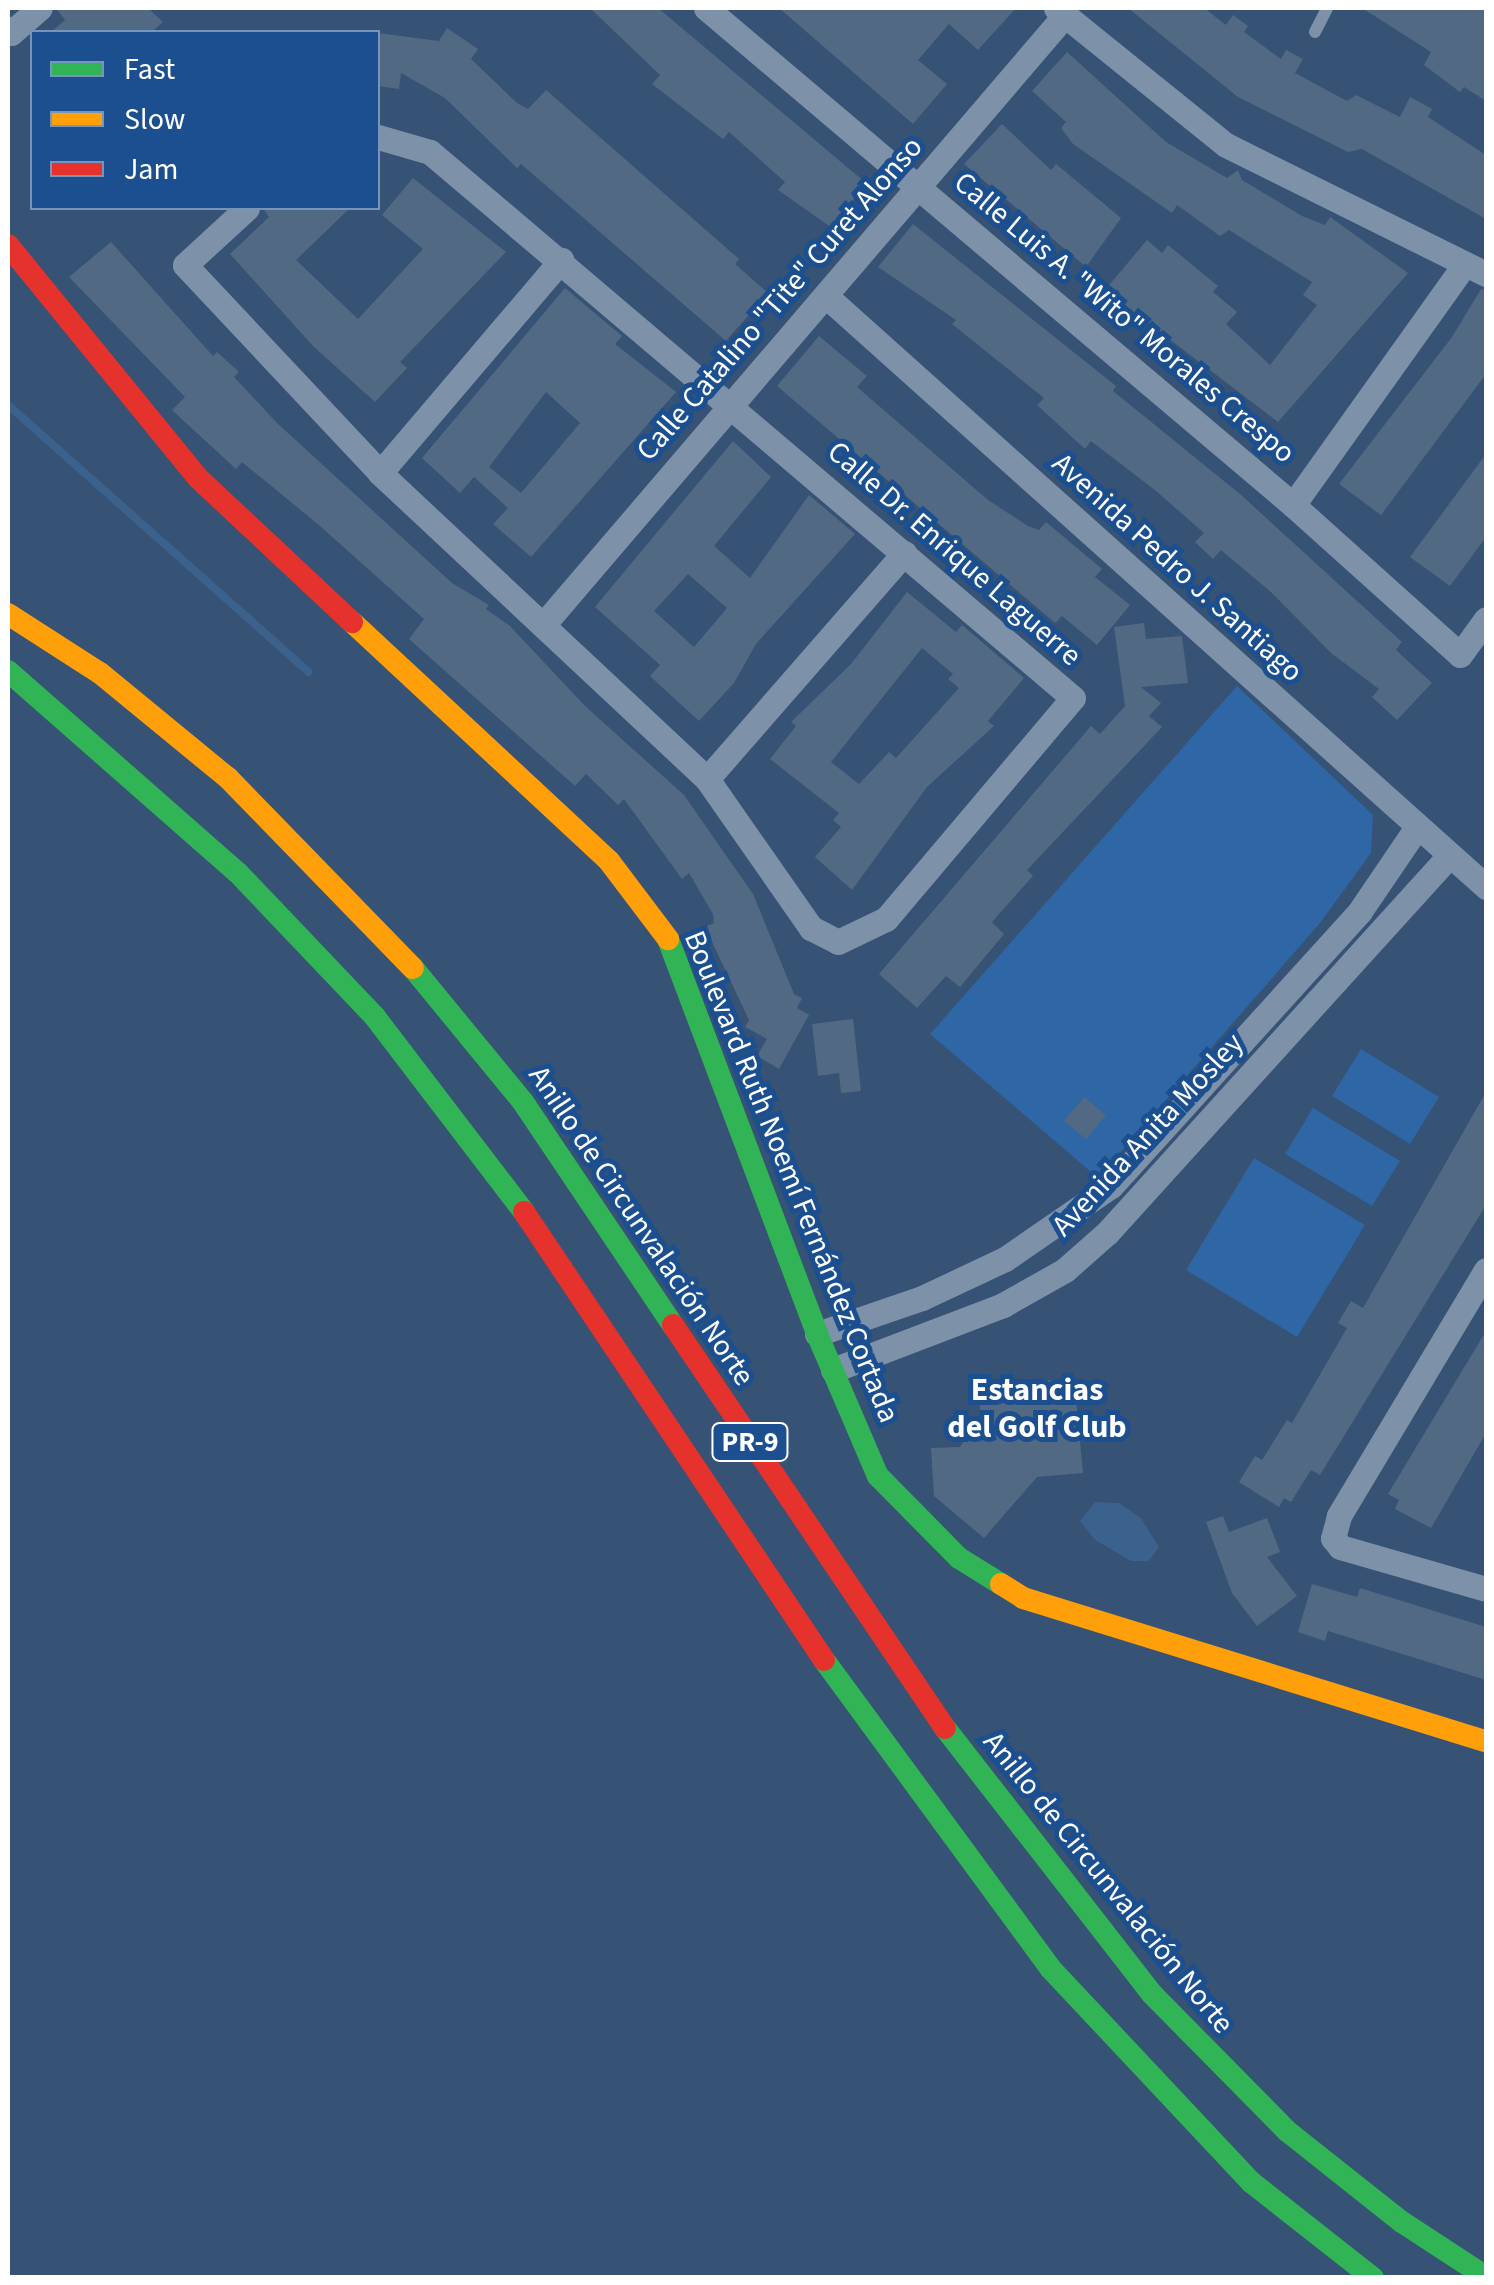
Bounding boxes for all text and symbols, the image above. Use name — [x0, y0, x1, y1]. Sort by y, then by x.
legend — [30, 30, 380, 210]
text: Fast — [124, 48, 175, 91]
text: Slow — [124, 98, 185, 141]
street label: Calle Catalino "Tite" Curet Alonso — [629, 130, 931, 468]
text: Jam — [124, 148, 178, 191]
street label: Calle Luis A. "Wito" Morales Crespo — [946, 165, 1302, 471]
street label: Calle Dr. Enrique Laguerre — [820, 434, 1088, 674]
street label: Avenida Pedro J. Santiago — [1044, 446, 1310, 690]
street label: Boulevard Ruth Noemí Fernández Cortada — [676, 926, 906, 1428]
street label: Avenida Anita Mosley — [1045, 1026, 1251, 1244]
street label: Anillo de Circunvalación Norte — [520, 1059, 762, 1393]
district label: Estancias del Golf Club — [947, 1372, 1127, 1447]
road number: PR-9 — [710, 1419, 790, 1465]
street label: Anillo de Circunvalación Norte — [975, 1725, 1241, 2041]

